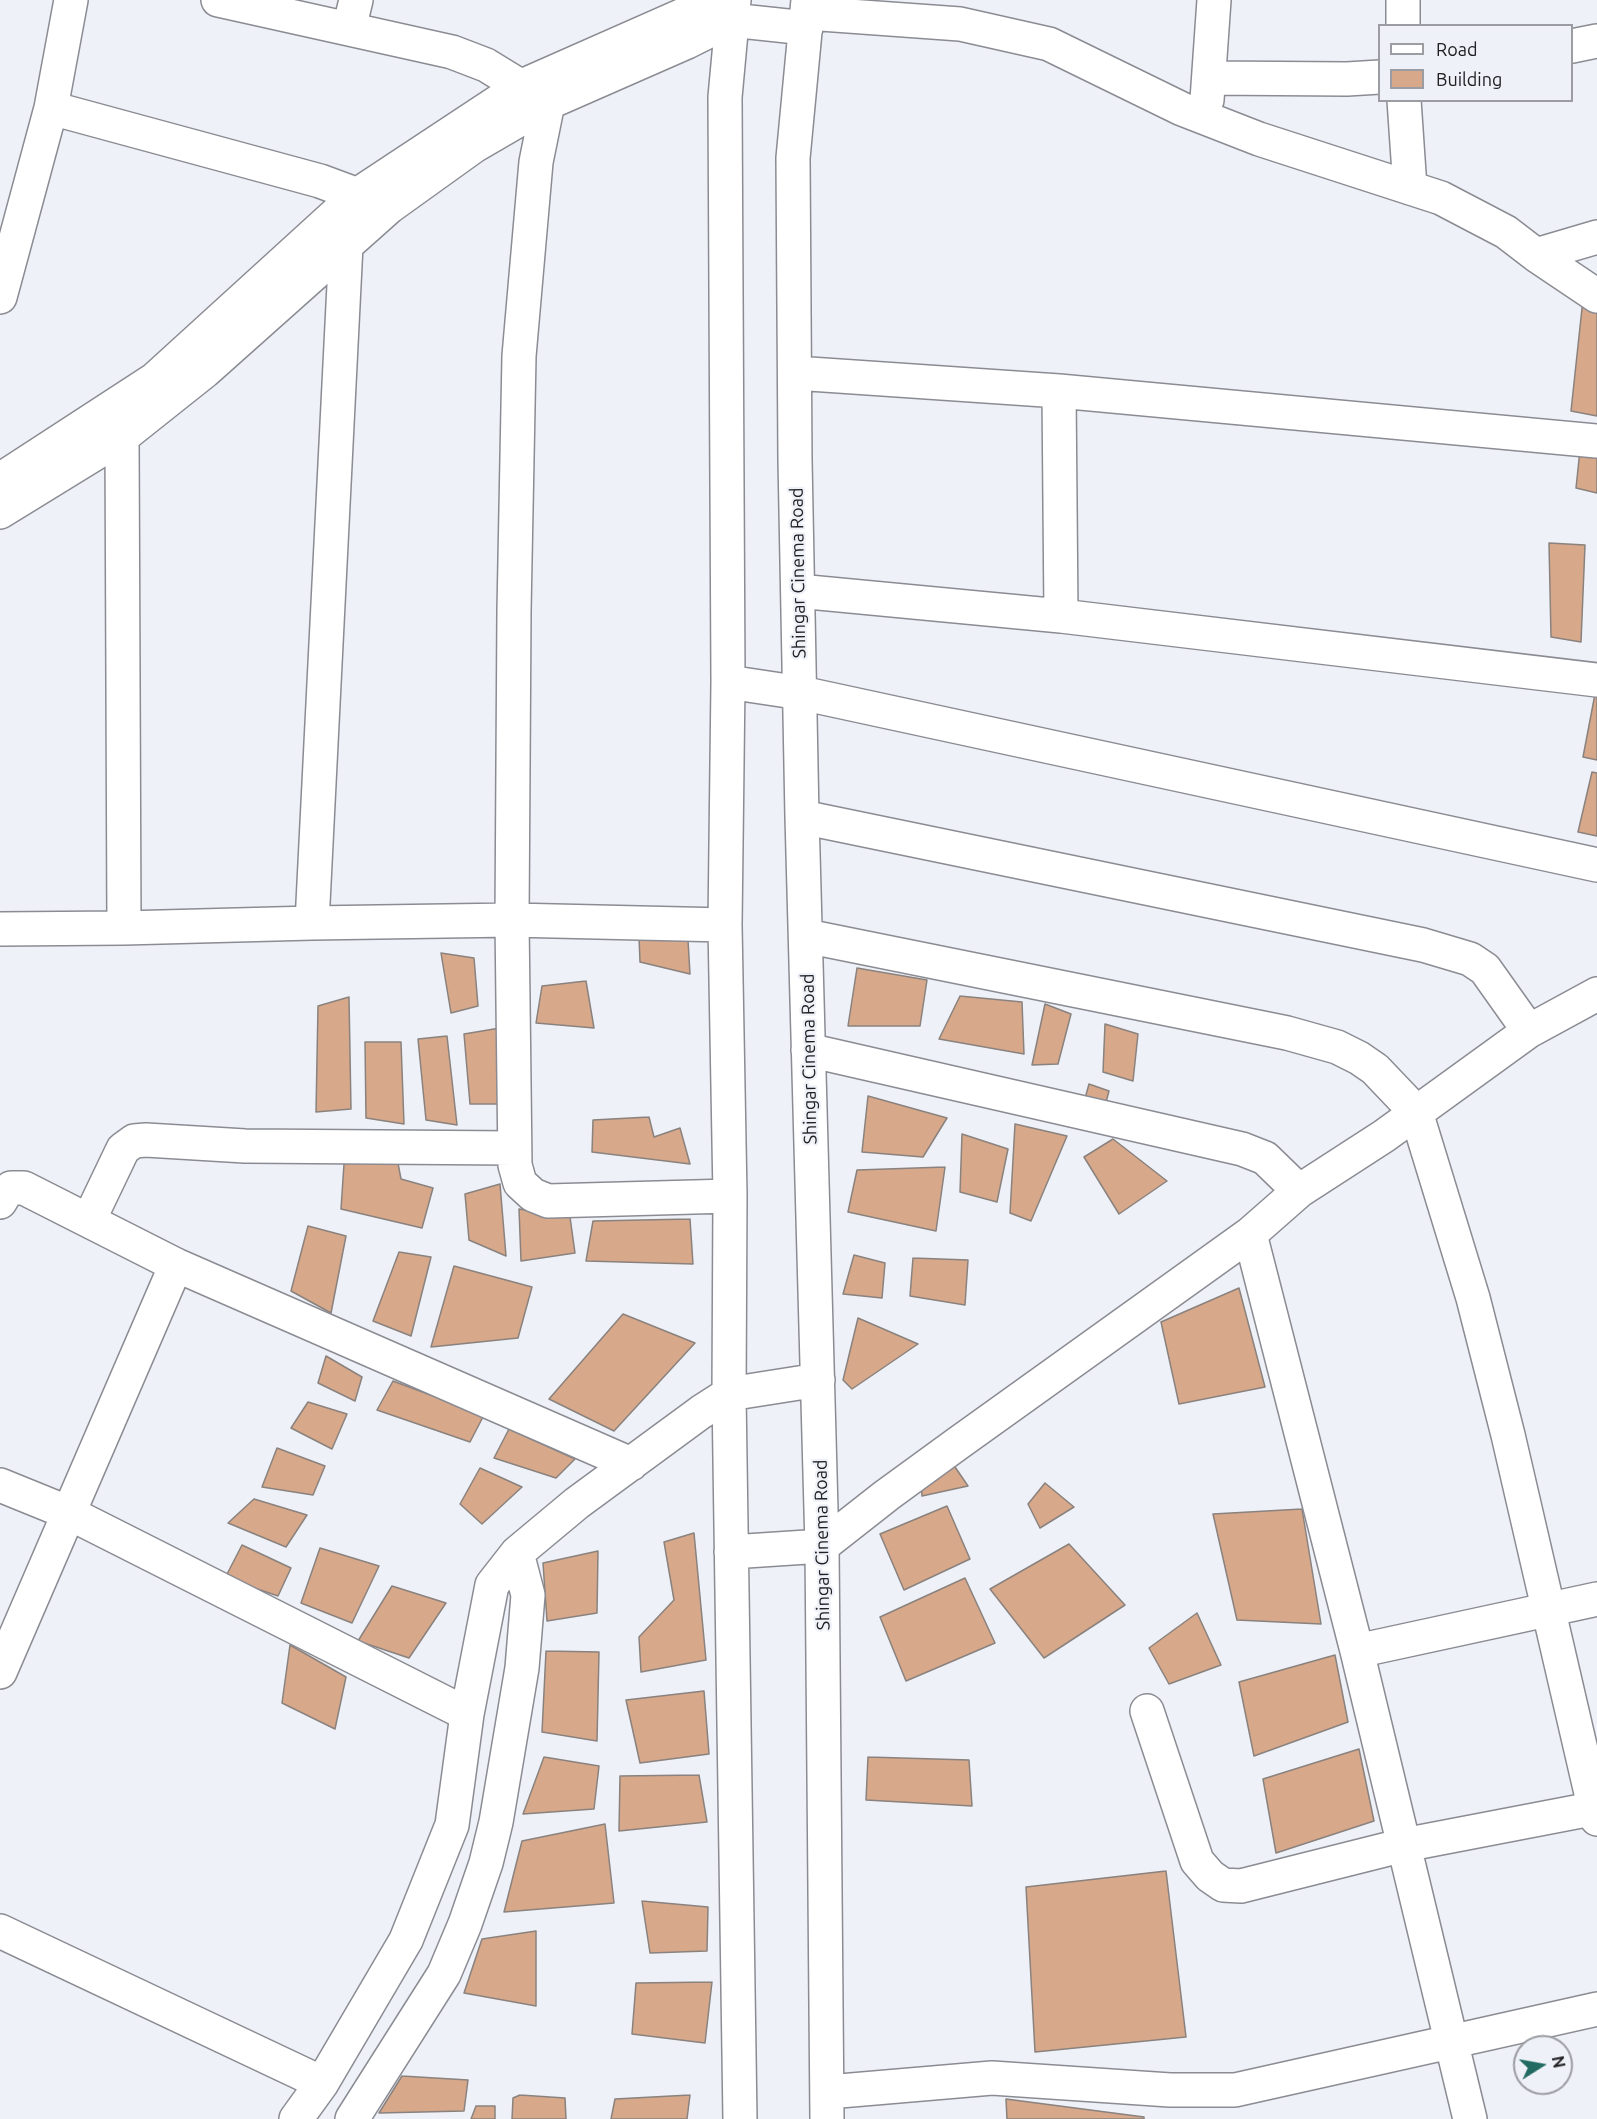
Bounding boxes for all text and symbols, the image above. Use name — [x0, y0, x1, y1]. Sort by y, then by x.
legend — [1378, 24, 1573, 102]
text: Road — [1436, 39, 1478, 59]
text: Building — [1436, 69, 1502, 89]
street label: Shingar Cinema Road — [786, 487, 810, 659]
street label: Shingar Cinema Road — [797, 973, 821, 1145]
street label: Shingar Cinema Road — [810, 1459, 834, 1631]
north arrow — [1513, 2035, 1573, 2095]
text: N — [1549, 2054, 1569, 2070]

